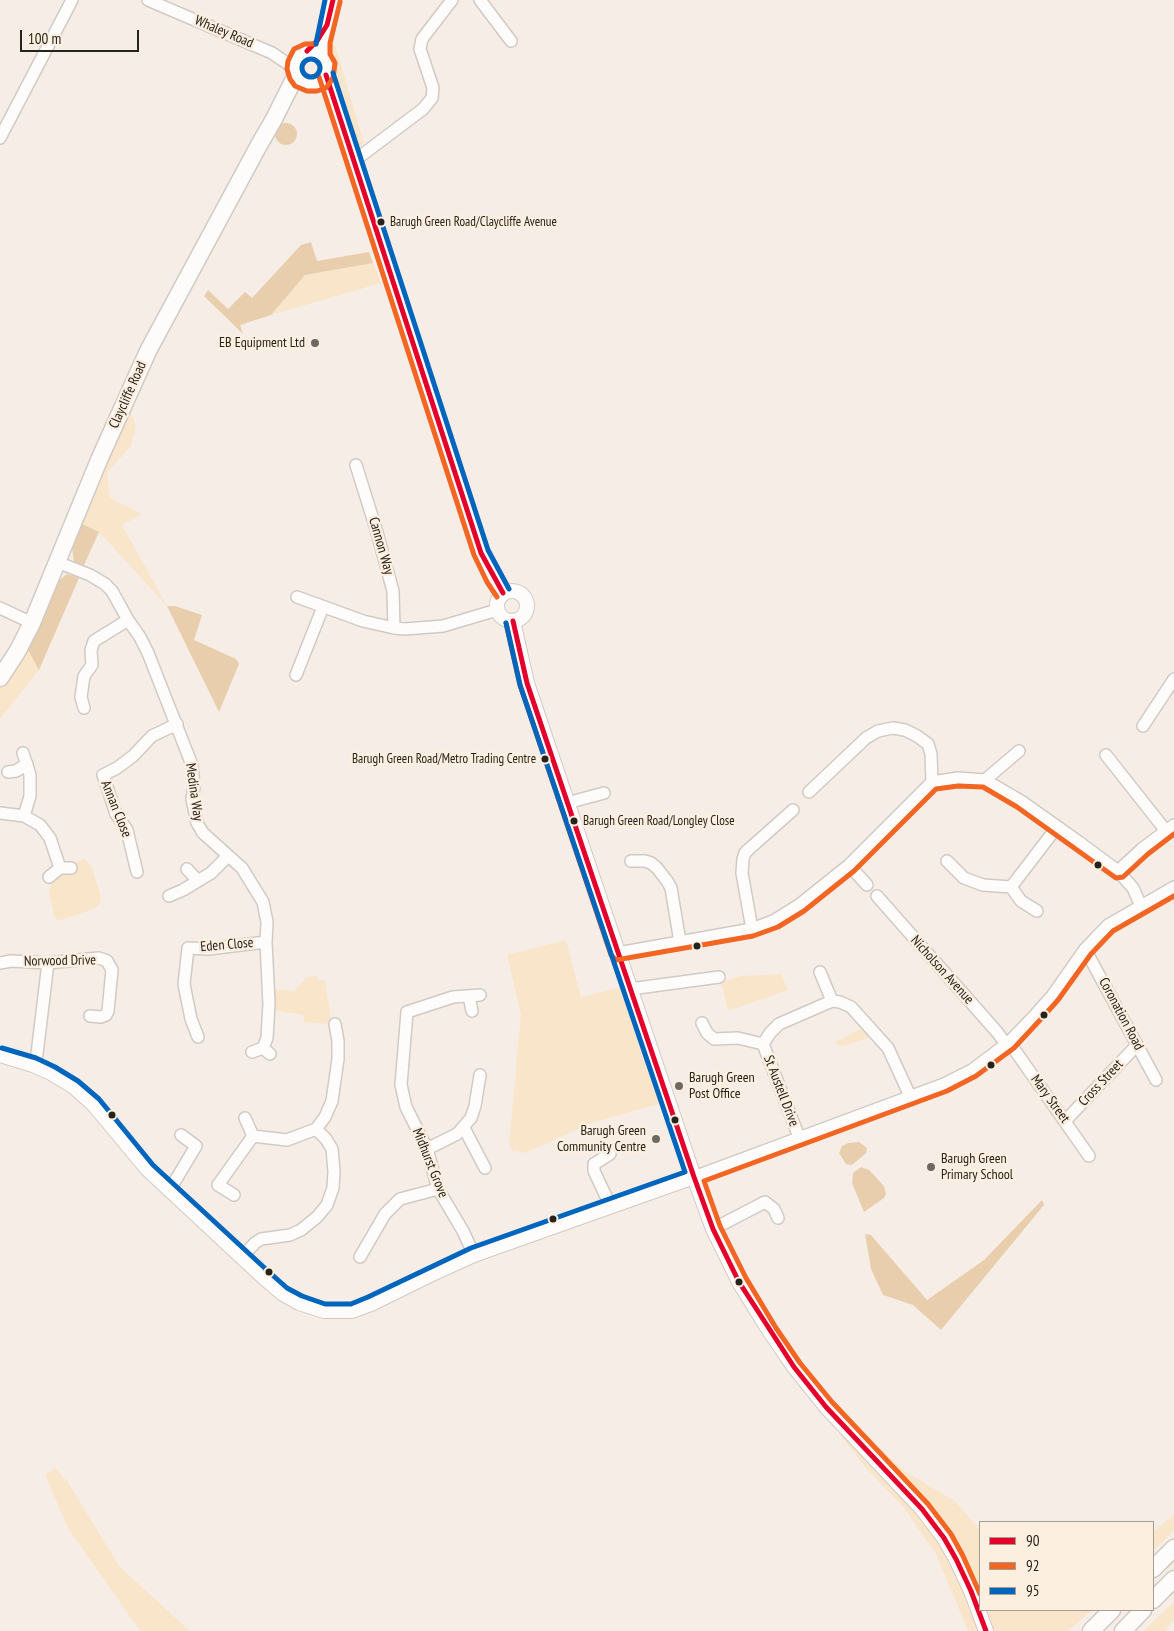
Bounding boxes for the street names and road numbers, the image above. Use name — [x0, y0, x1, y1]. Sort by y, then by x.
street label: Whaley Road — [192, 12, 256, 52]
street label: Claycliffe Road — [106, 359, 150, 431]
street label: Cannon Way — [365, 515, 397, 577]
street label: Medina Way — [182, 762, 206, 822]
street label: Annan Close — [97, 778, 135, 840]
street label: Nicholson Avenue — [907, 932, 977, 1008]
street label: Eden Close — [200, 934, 254, 956]
street label: Norwood Drive — [24, 952, 96, 970]
street label: Coronation Road — [1095, 975, 1147, 1053]
street label: St Austell Drive — [760, 1053, 802, 1129]
street label: Cross Street — [1075, 1056, 1127, 1110]
street label: Mary Street — [1027, 1072, 1073, 1126]
street label: Midhurst Grove — [408, 1126, 452, 1200]

